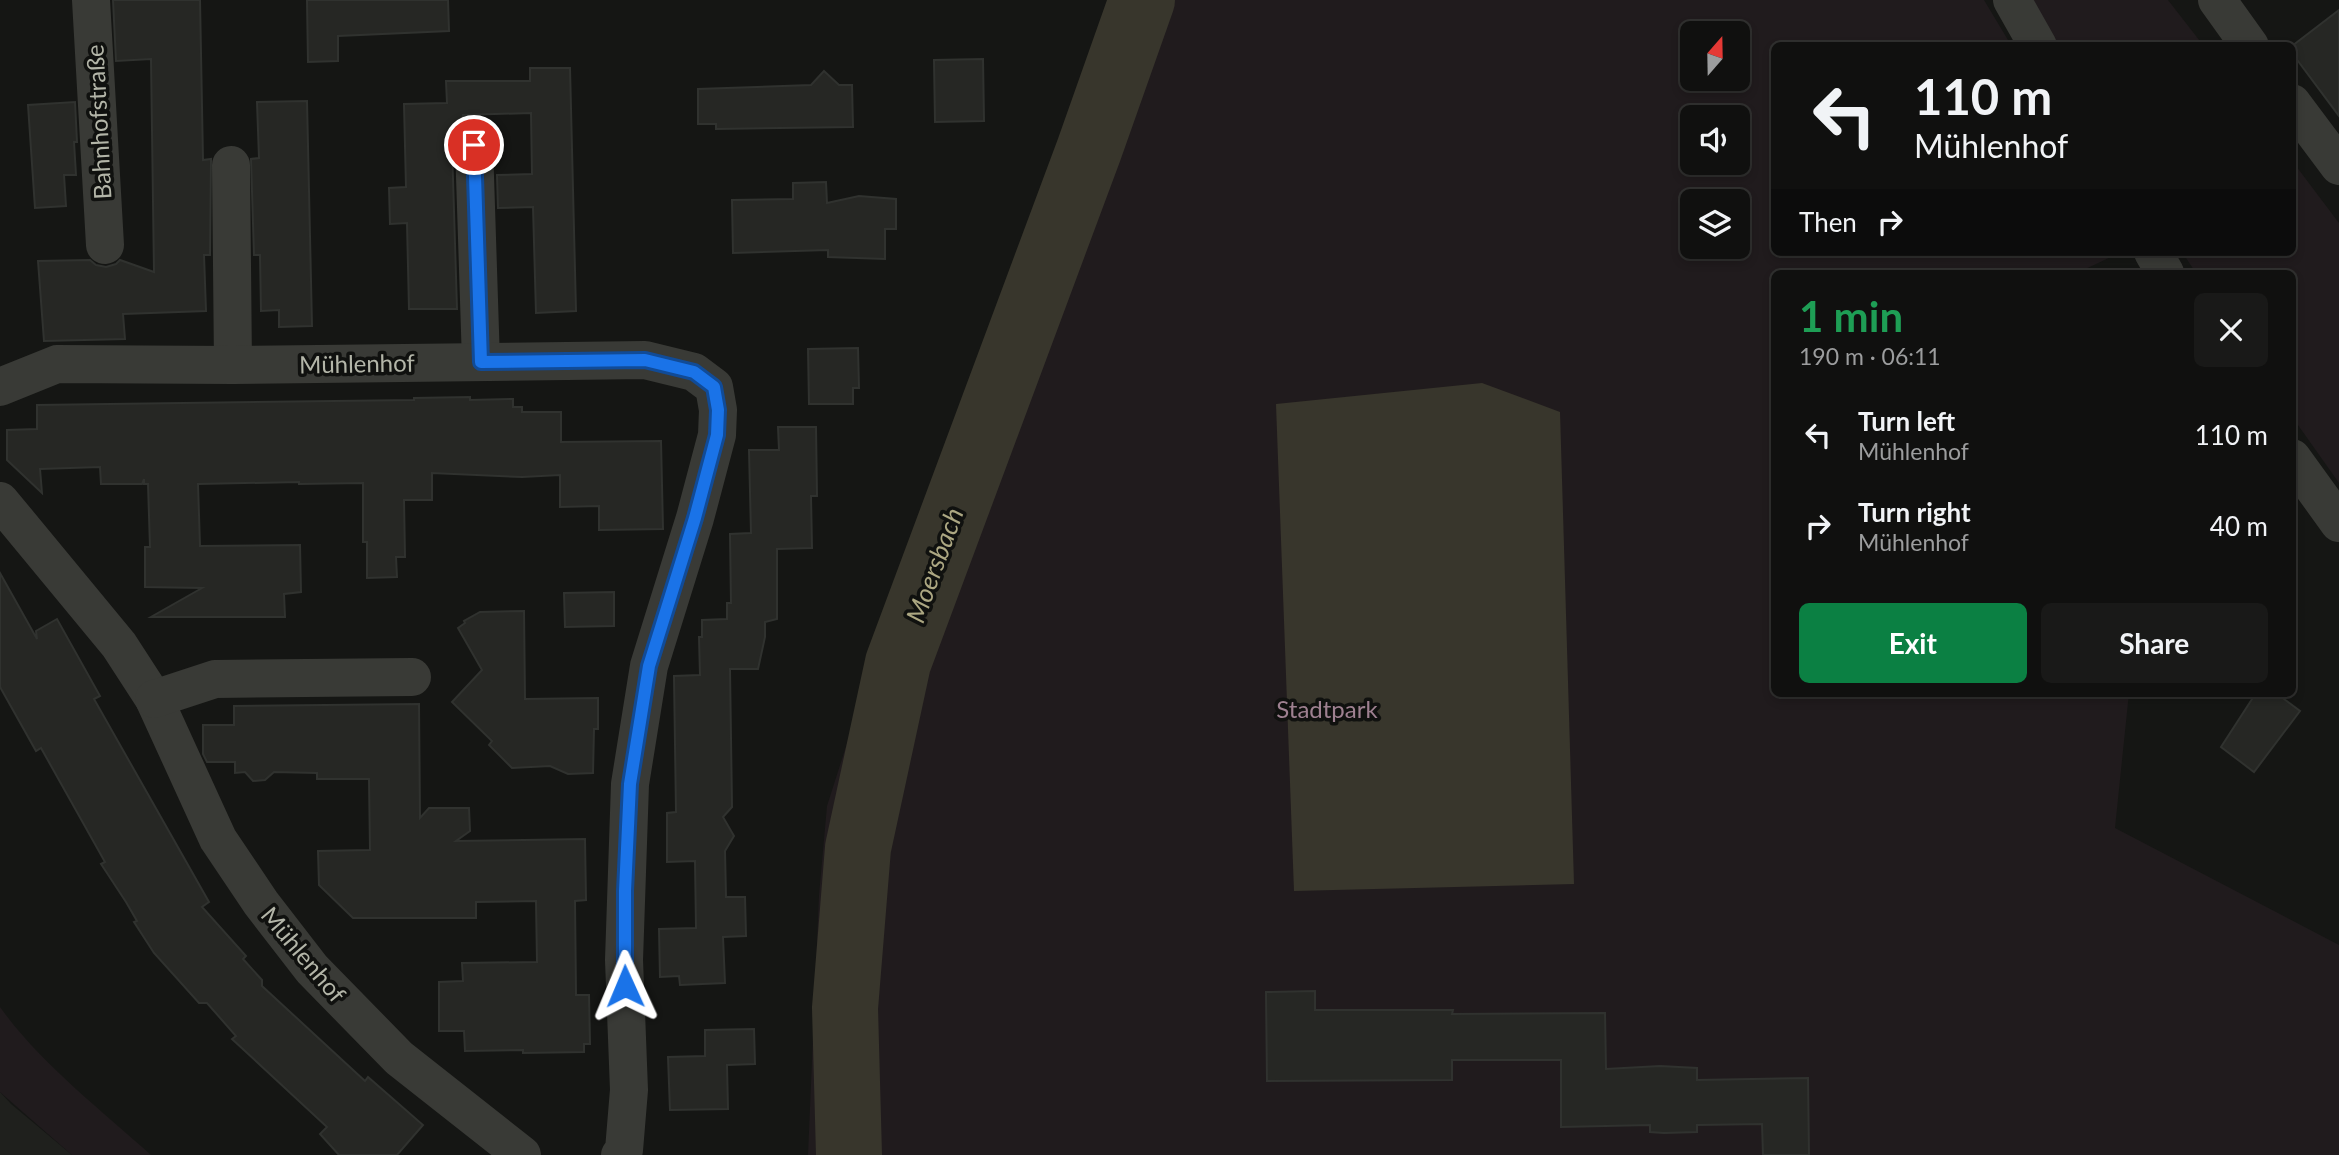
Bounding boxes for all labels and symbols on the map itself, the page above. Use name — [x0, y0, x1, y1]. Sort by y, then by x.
north arrow — [1680, 21, 1750, 91]
street label: Bahnhofstraße — [79, 44, 117, 200]
pin — [444, 115, 504, 175]
street label: Mühlenhof — [299, 347, 416, 379]
water label: Moersbach — [898, 503, 970, 627]
park label: Stadtpark — [1276, 694, 1378, 723]
street label: Mühlenhof — [256, 900, 353, 1008]
position arrow — [588, 949, 662, 1023]

